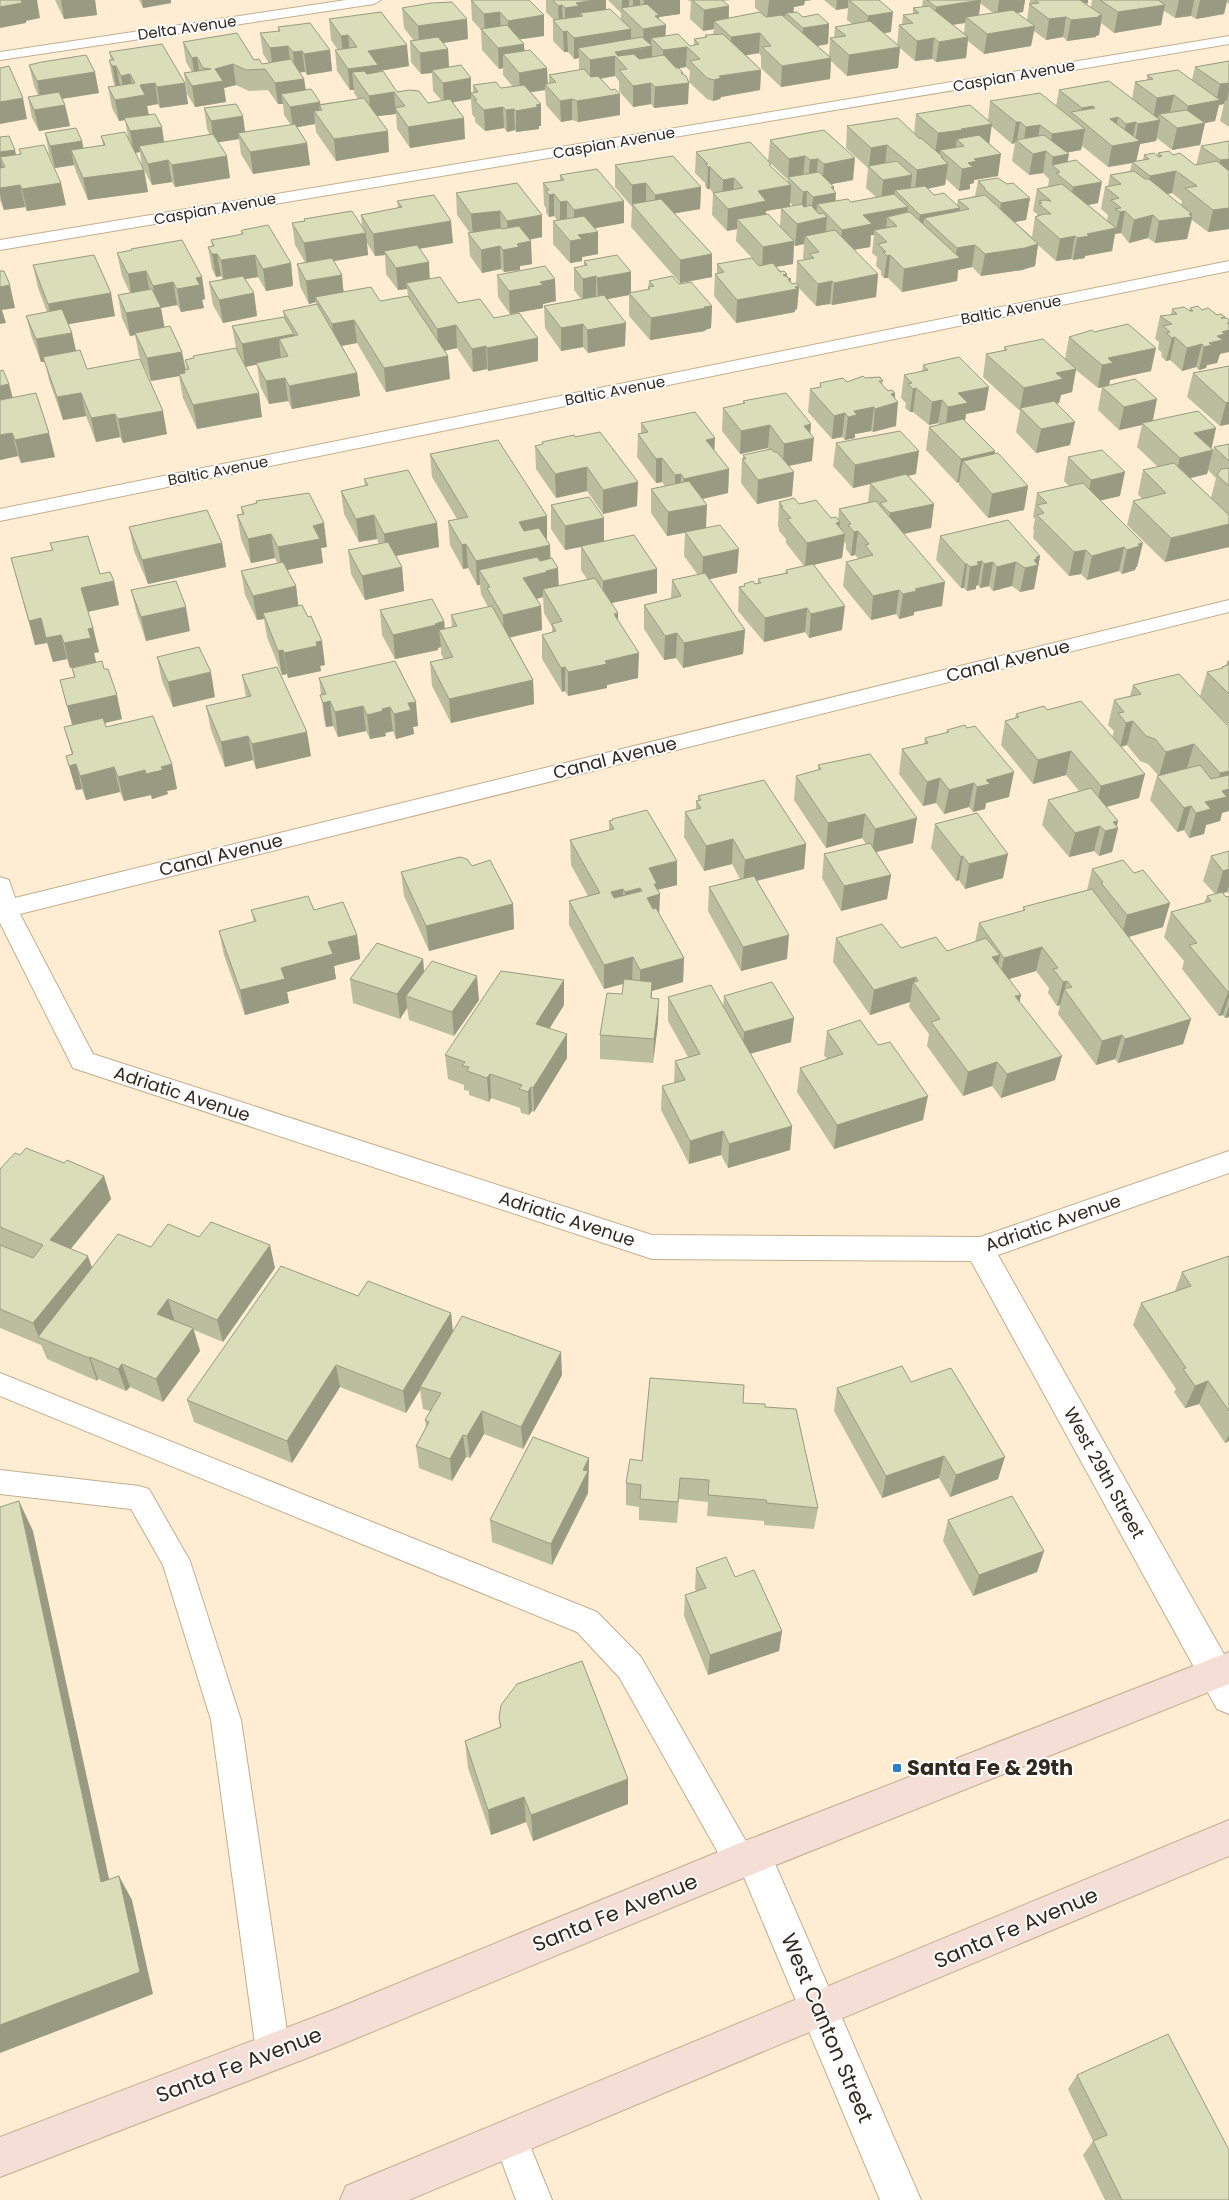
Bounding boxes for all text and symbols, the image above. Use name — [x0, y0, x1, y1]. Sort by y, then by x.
street label: Delta Avenue — [136, 10, 238, 45]
street label: Caspian Avenue — [951, 54, 1077, 97]
street label: Caspian Avenue — [551, 121, 677, 164]
street label: Caspian Avenue — [152, 187, 278, 230]
street label: Baltic Avenue — [959, 290, 1063, 330]
street label: Baltic Avenue — [563, 371, 667, 411]
street label: Baltic Avenue — [166, 451, 270, 491]
street label: Canal Avenue — [943, 633, 1072, 688]
street label: Canal Avenue — [550, 730, 679, 785]
street label: Canal Avenue — [156, 827, 285, 882]
street label: Adriatic Avenue — [111, 1060, 254, 1127]
street label: Adriatic Avenue — [496, 1185, 639, 1252]
street label: Adriatic Avenue — [982, 1188, 1124, 1257]
street label: West 29th Street — [1058, 1403, 1151, 1543]
place label: Santa Fe & 29th — [907, 1753, 1073, 1782]
marker: Santa Fe & 29th — [891, 1762, 903, 1774]
street label: Santa Fe Avenue — [528, 1866, 702, 1959]
street label: Santa Fe Avenue — [929, 1880, 1102, 1975]
street label: West Canton Street — [774, 1929, 881, 2127]
street label: Santa Fe Avenue — [152, 2020, 326, 2110]

